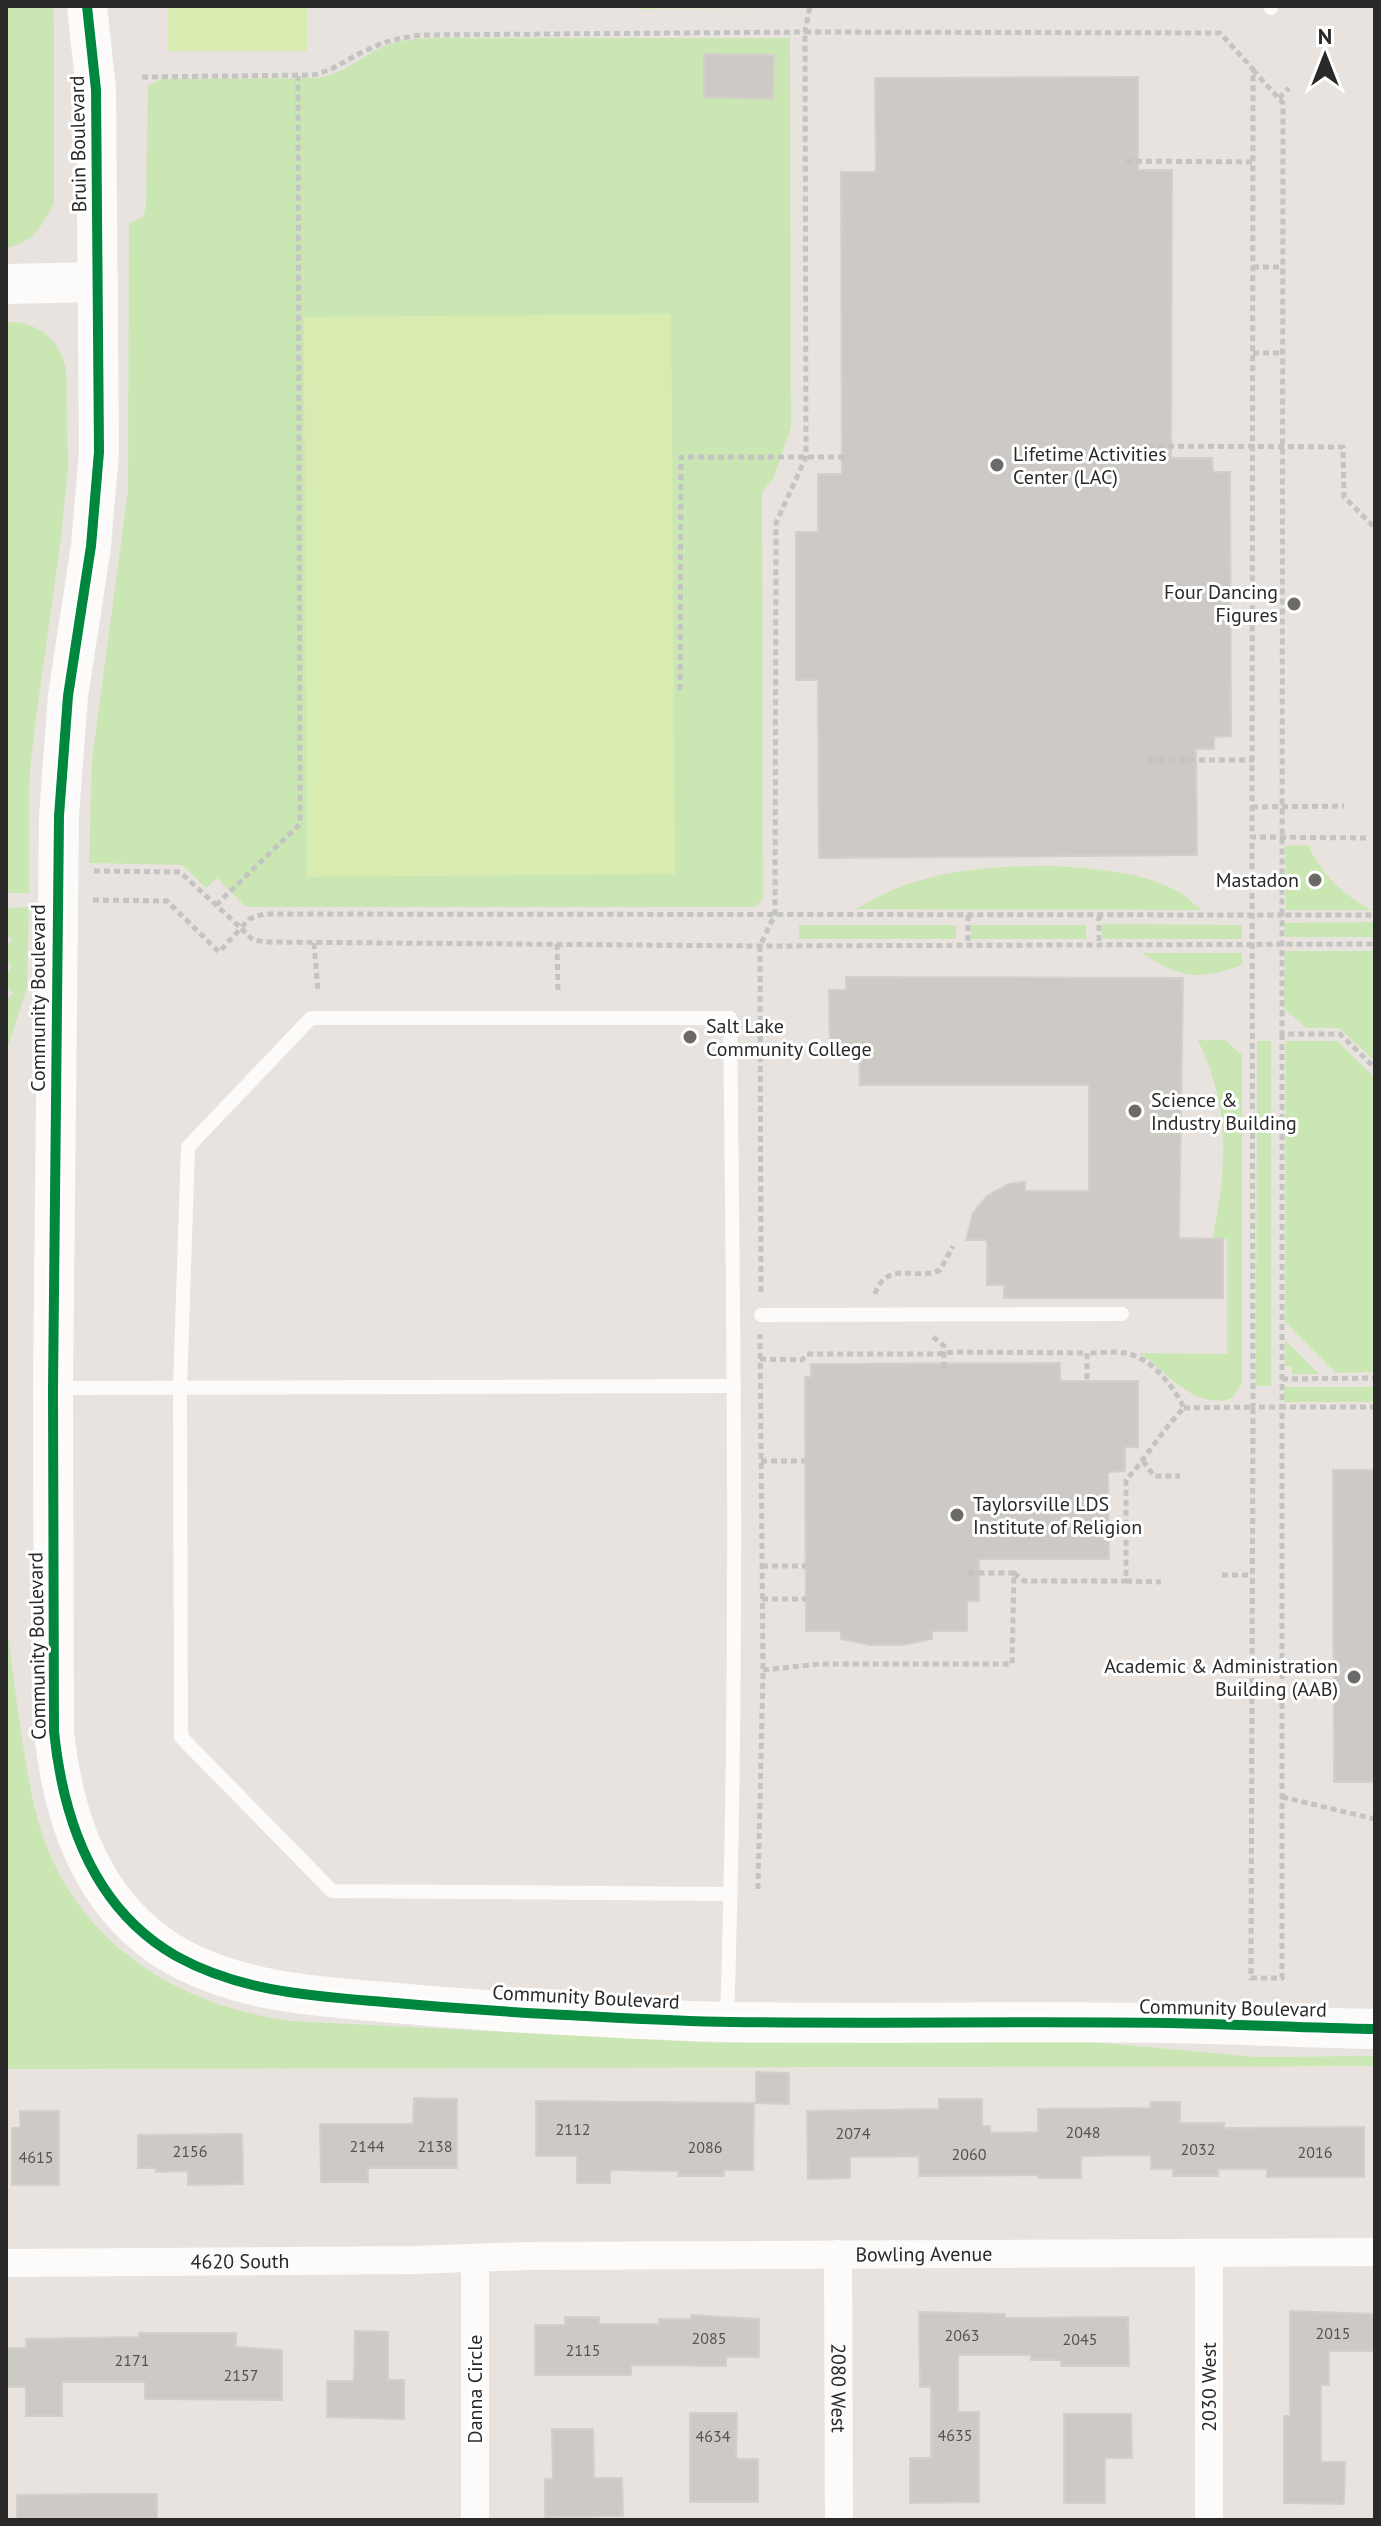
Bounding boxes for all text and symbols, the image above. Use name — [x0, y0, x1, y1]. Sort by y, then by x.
north arrow — [1285, 16, 1365, 96]
text: N — [1318, 22, 1332, 50]
street label: Bruin Boulevard — [64, 75, 92, 213]
place label: Lifetime Activities Center (LAC) — [1013, 441, 1167, 490]
marker: Lifetime Activities Center (LAC) — [988, 456, 1006, 474]
place label: Four Dancing Figures — [1164, 579, 1278, 628]
marker: Four Dancing Figures — [1285, 595, 1303, 613]
place label: Mastadon — [1216, 867, 1299, 893]
marker: Mastadon — [1306, 871, 1324, 889]
street label: Community Boulevard — [25, 904, 51, 1092]
place label: Salt Lake Community College — [706, 1013, 872, 1062]
marker: Salt Lake Community College — [681, 1028, 699, 1046]
place label: Science & Industry Building — [1151, 1087, 1297, 1136]
marker: Science & Industry Building — [1126, 1102, 1144, 1120]
place label: Taylorsville LDS Institute of Religion — [973, 1491, 1142, 1540]
marker: Taylorsville LDS Institute of Religion — [948, 1506, 966, 1524]
street label: Community Boulevard — [22, 1552, 52, 1740]
place label: Academic & Administration Building (AAB) — [1104, 1653, 1338, 1702]
marker: Academic & Administration Building (AAB) — [1345, 1668, 1363, 1686]
street label: Community Boulevard — [492, 1979, 680, 2015]
street label: Community Boulevard — [1139, 1993, 1327, 2023]
house number: 2112 — [556, 2119, 590, 2139]
house number: 2048 — [1066, 2122, 1100, 2142]
house number: 2074 — [836, 2123, 871, 2143]
house number: 2144 — [350, 2136, 385, 2156]
house number: 2138 — [418, 2136, 452, 2156]
house number: 2086 — [688, 2137, 722, 2157]
house number: 2032 — [1181, 2139, 1215, 2159]
house number: 2156 — [173, 2141, 207, 2161]
house number: 2016 — [1298, 2142, 1332, 2162]
house number: 2060 — [952, 2144, 987, 2164]
house number: 4615 — [19, 2147, 53, 2167]
street label: Bowling Avenue — [855, 2241, 992, 2267]
street label: 4620 South — [190, 2248, 290, 2275]
house number: 2015 — [1316, 2323, 1350, 2343]
house number: 2063 — [945, 2325, 979, 2345]
house number: 2085 — [692, 2328, 726, 2348]
house number: 2045 — [1063, 2329, 1097, 2349]
street label: Danna Circle — [462, 2335, 488, 2443]
house number: 2115 — [566, 2340, 600, 2360]
street label: 2030 West — [1196, 2342, 1222, 2432]
street label: 2080 West — [825, 2343, 852, 2433]
house number: 2171 — [115, 2350, 149, 2370]
house number: 2157 — [224, 2365, 258, 2385]
house number: 4635 — [938, 2425, 972, 2445]
house number: 4634 — [696, 2426, 731, 2446]

